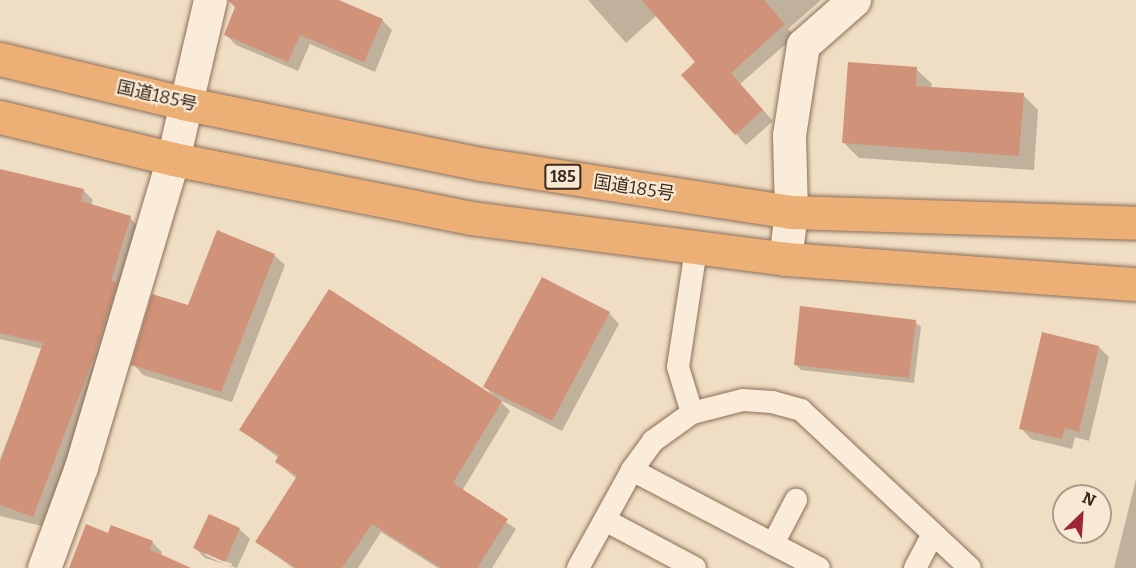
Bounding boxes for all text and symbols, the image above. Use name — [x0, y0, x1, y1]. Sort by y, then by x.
street label: 国道185号 — [115, 76, 199, 116]
road number: 185 — [544, 164, 582, 190]
street label: 国道185号 — [592, 171, 676, 205]
north arrow — [1052, 484, 1112, 544]
text: N — [1079, 488, 1099, 510]

